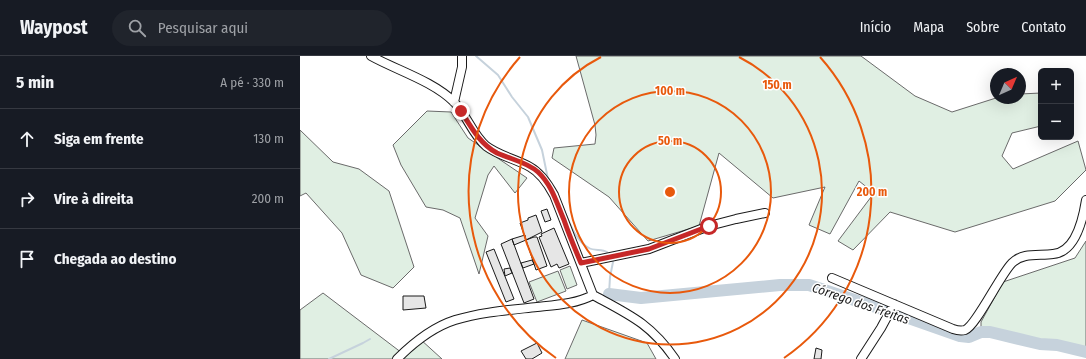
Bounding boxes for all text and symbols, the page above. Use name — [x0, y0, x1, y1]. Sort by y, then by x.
search box — [112, 10, 392, 46]
text: Waypost — [20, 16, 88, 39]
icon: search — [126, 17, 148, 39]
text: Pesquisar aqui — [158, 19, 248, 37]
text: Início — [860, 19, 891, 36]
text: Mapa — [913, 19, 944, 36]
text: Sobre — [966, 19, 999, 36]
text: Contato — [1021, 19, 1066, 36]
north arrow — [990, 68, 1026, 104]
map controls — [1038, 68, 1074, 140]
button: + — [1038, 68, 1074, 104]
text: 5 min — [16, 72, 54, 93]
text: A pé · 330 m — [220, 75, 284, 90]
text: 150 m — [762, 78, 792, 92]
text: 100 m — [655, 84, 685, 98]
route end — [452, 102, 470, 120]
button: − — [1038, 104, 1074, 140]
icon: ahead — [16, 128, 38, 150]
text: Siga em frente — [54, 130, 144, 148]
text: 130 m — [253, 131, 284, 146]
text: 50 m — [658, 134, 682, 148]
centre of rings — [663, 185, 677, 199]
text: 200 m — [856, 185, 887, 199]
icon: right — [16, 188, 38, 210]
text: Vire à direita — [54, 190, 133, 208]
text: 200 m — [252, 191, 284, 206]
route start — [700, 217, 718, 235]
icon: arrive — [16, 248, 38, 270]
text: Chegada ao destino — [54, 250, 176, 268]
water label: Córrego dos Freitas — [810, 280, 912, 327]

